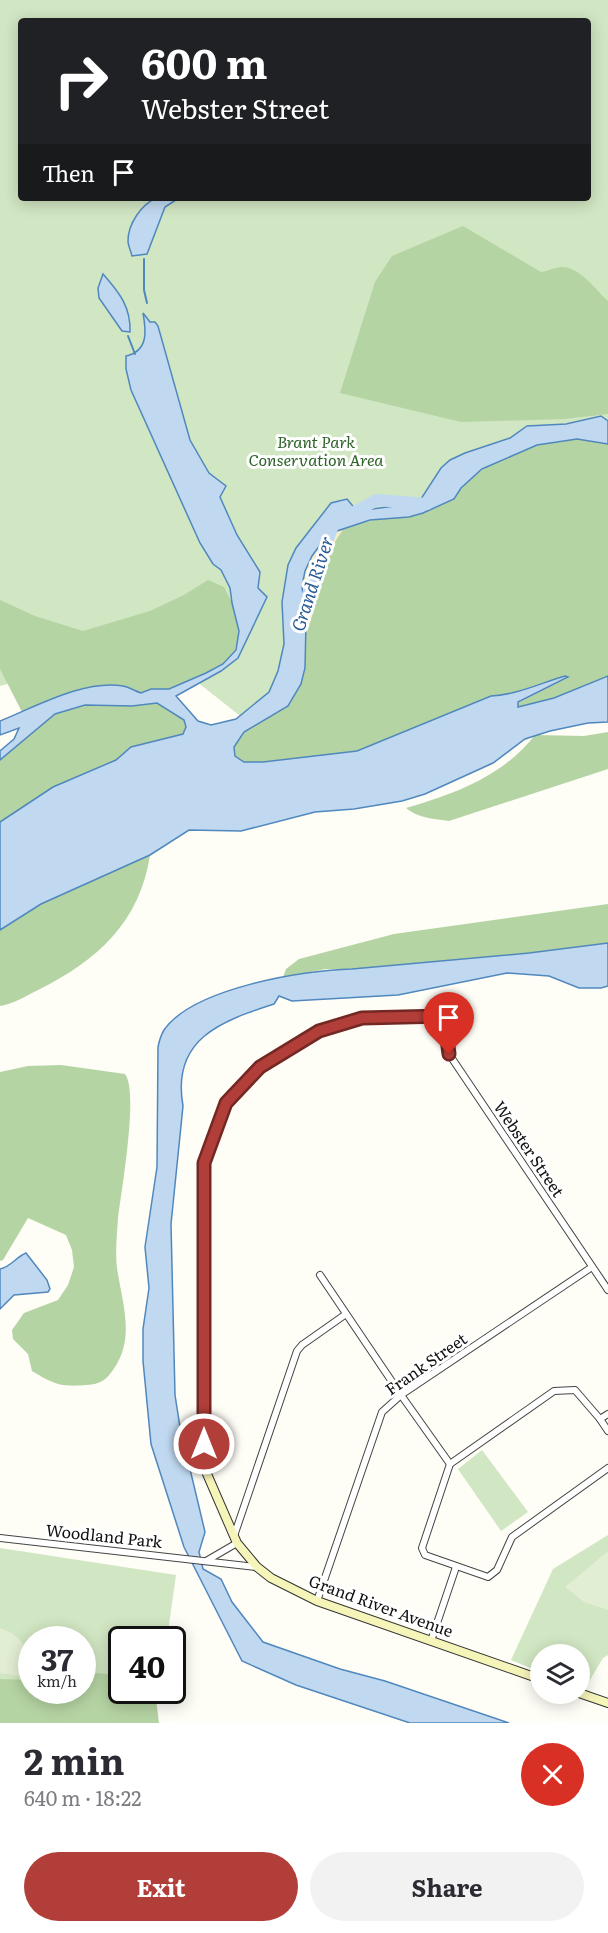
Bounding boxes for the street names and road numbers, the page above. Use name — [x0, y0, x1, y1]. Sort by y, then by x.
street label: Webster Street — [489, 1096, 571, 1202]
street label: Frank Street — [380, 1326, 472, 1400]
street label: Woodland Park — [45, 1517, 164, 1553]
street label: Grand River Avenue — [306, 1568, 457, 1642]

